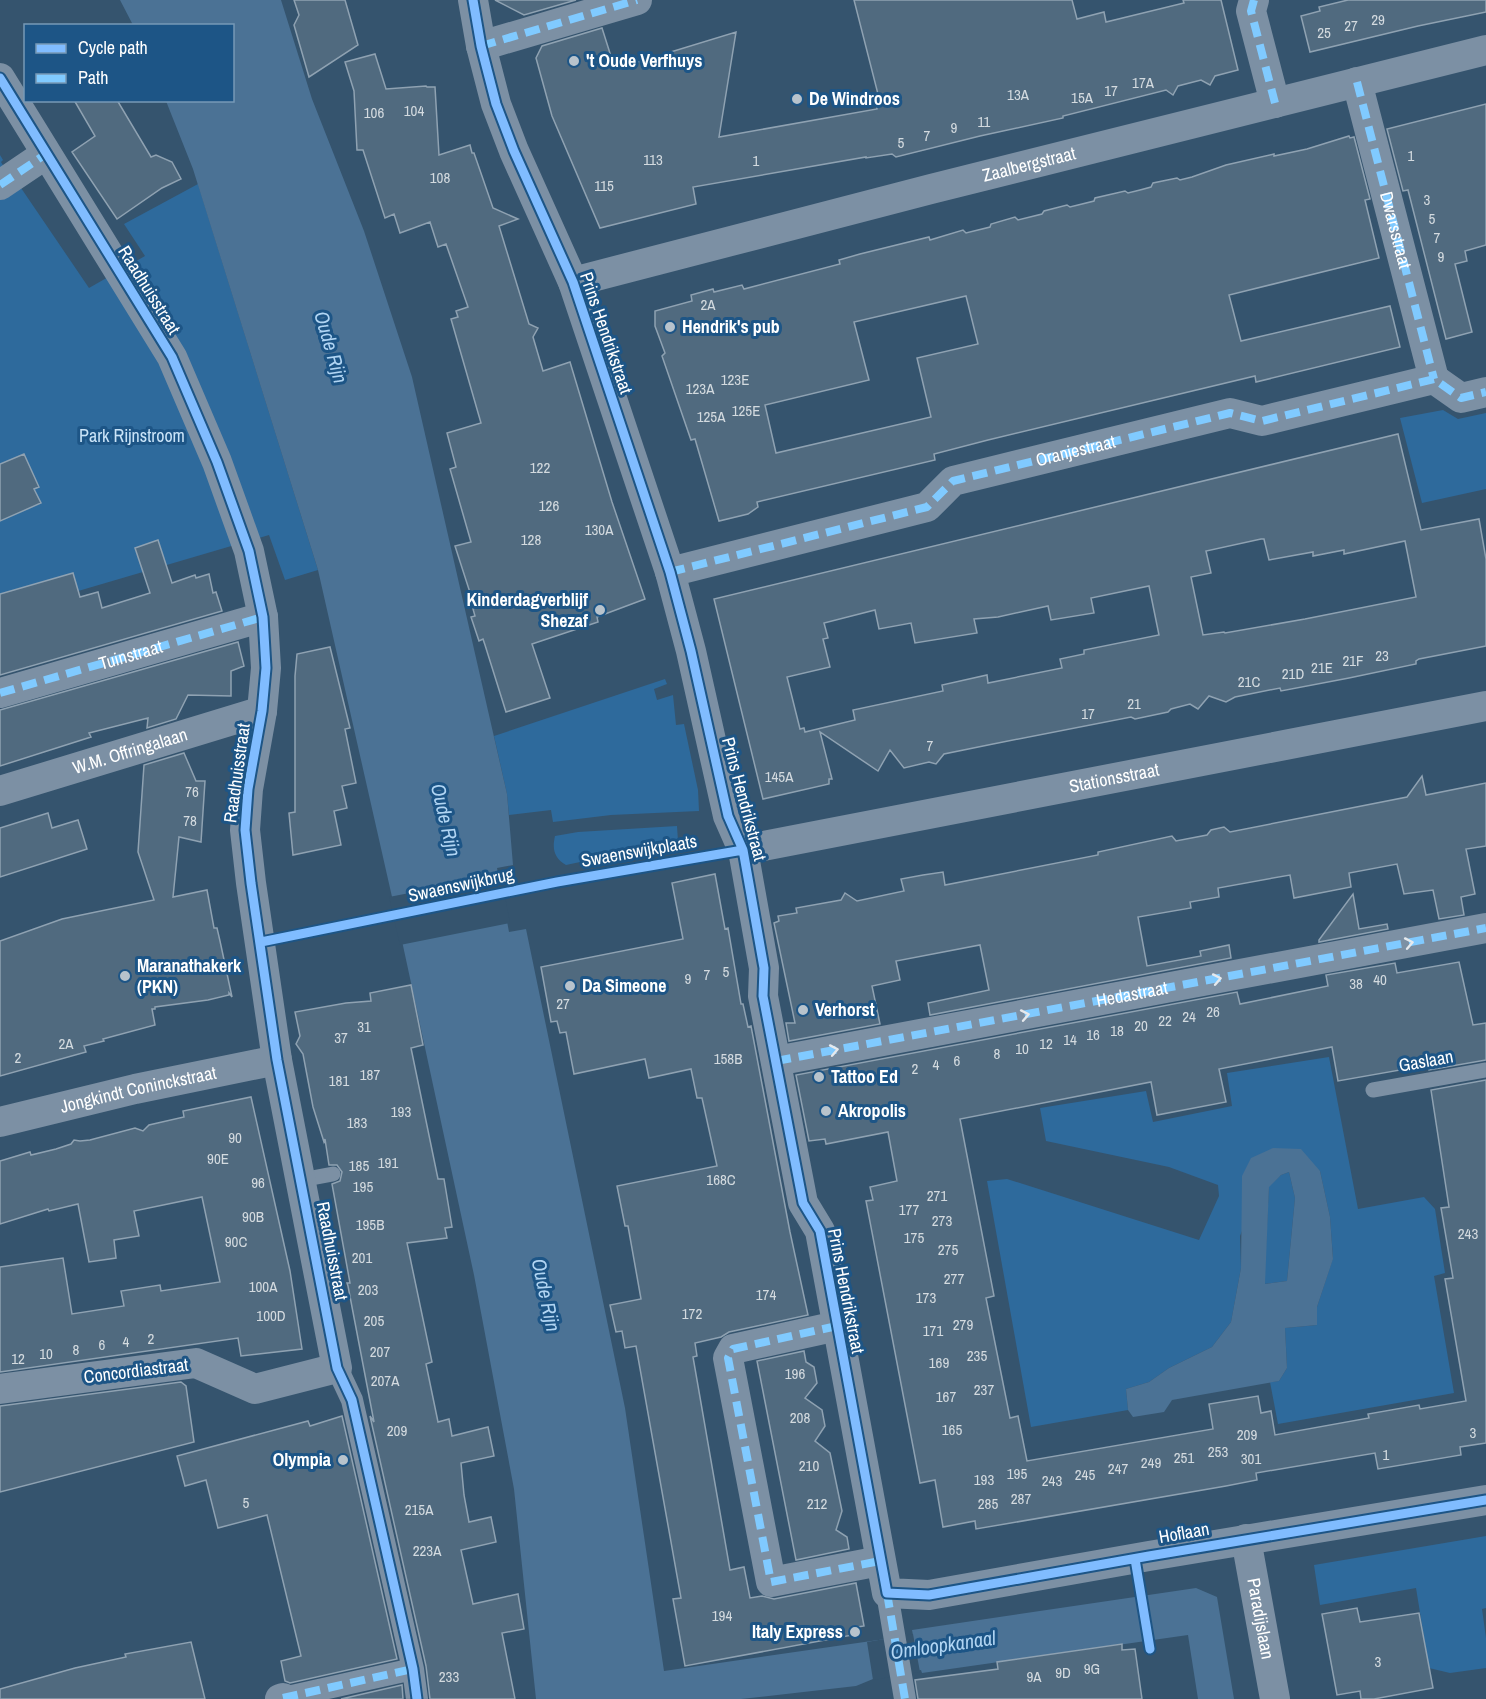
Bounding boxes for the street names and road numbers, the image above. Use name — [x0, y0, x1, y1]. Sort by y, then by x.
street label: Zaalbergstraat — [980, 140, 1078, 188]
street label: Dwarsstraat — [1374, 189, 1418, 271]
street label: Raadhuisstraat — [112, 241, 187, 339]
street label: Prins Hendrikstraat — [574, 269, 639, 397]
street label: Oranjestraat — [1033, 429, 1118, 472]
street label: Tuinstraat — [96, 634, 165, 676]
street label: W.M. Offringalaan — [69, 721, 190, 780]
street label: Raadhuisstraat — [217, 722, 256, 824]
street label: Prins Hendrikstraat — [716, 734, 773, 864]
street label: Stationsstraat — [1067, 757, 1161, 799]
street label: Swaenswijkplaats — [579, 828, 699, 873]
street label: Swaenswijkbrug — [406, 861, 517, 908]
street label: Hedastraat — [1094, 975, 1170, 1013]
street label: Gaslaan — [1397, 1043, 1455, 1078]
street label: Jongkindt Coninckstraat — [57, 1060, 218, 1119]
street label: Raadhuisstraat — [311, 1199, 354, 1302]
street label: Prins Hendrikstraat — [822, 1226, 871, 1356]
street label: Concordiastraat — [82, 1352, 190, 1389]
street label: Hoflaan — [1157, 1516, 1211, 1549]
street label: Paradijslaan — [1241, 1576, 1281, 1661]

